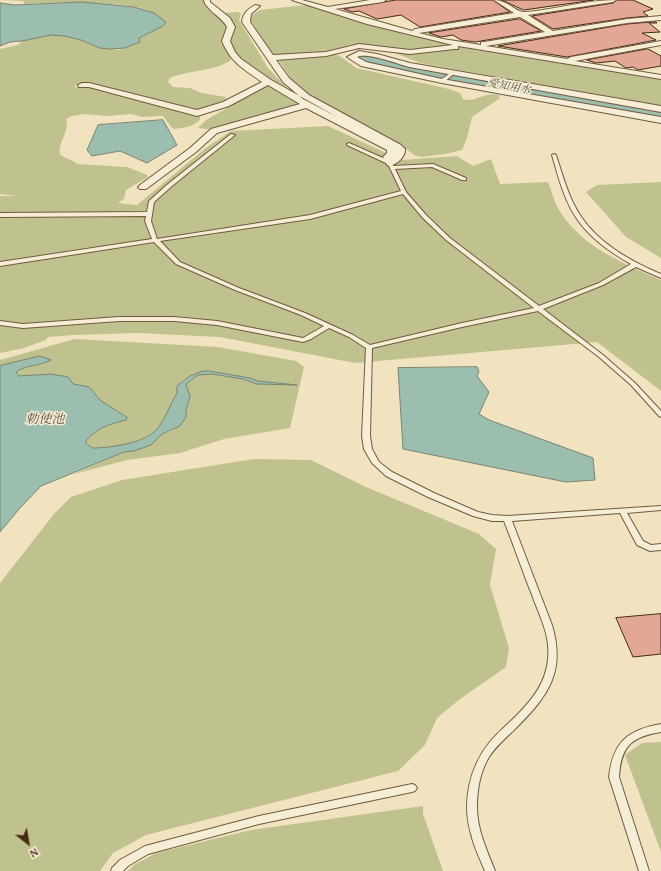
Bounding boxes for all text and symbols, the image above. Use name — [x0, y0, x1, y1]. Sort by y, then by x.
water label: 愛知用水 — [486, 77, 532, 97]
water label: 勅使池 — [26, 412, 64, 428]
north arrow — [8, 823, 48, 863]
text: N — [27, 845, 41, 862]

